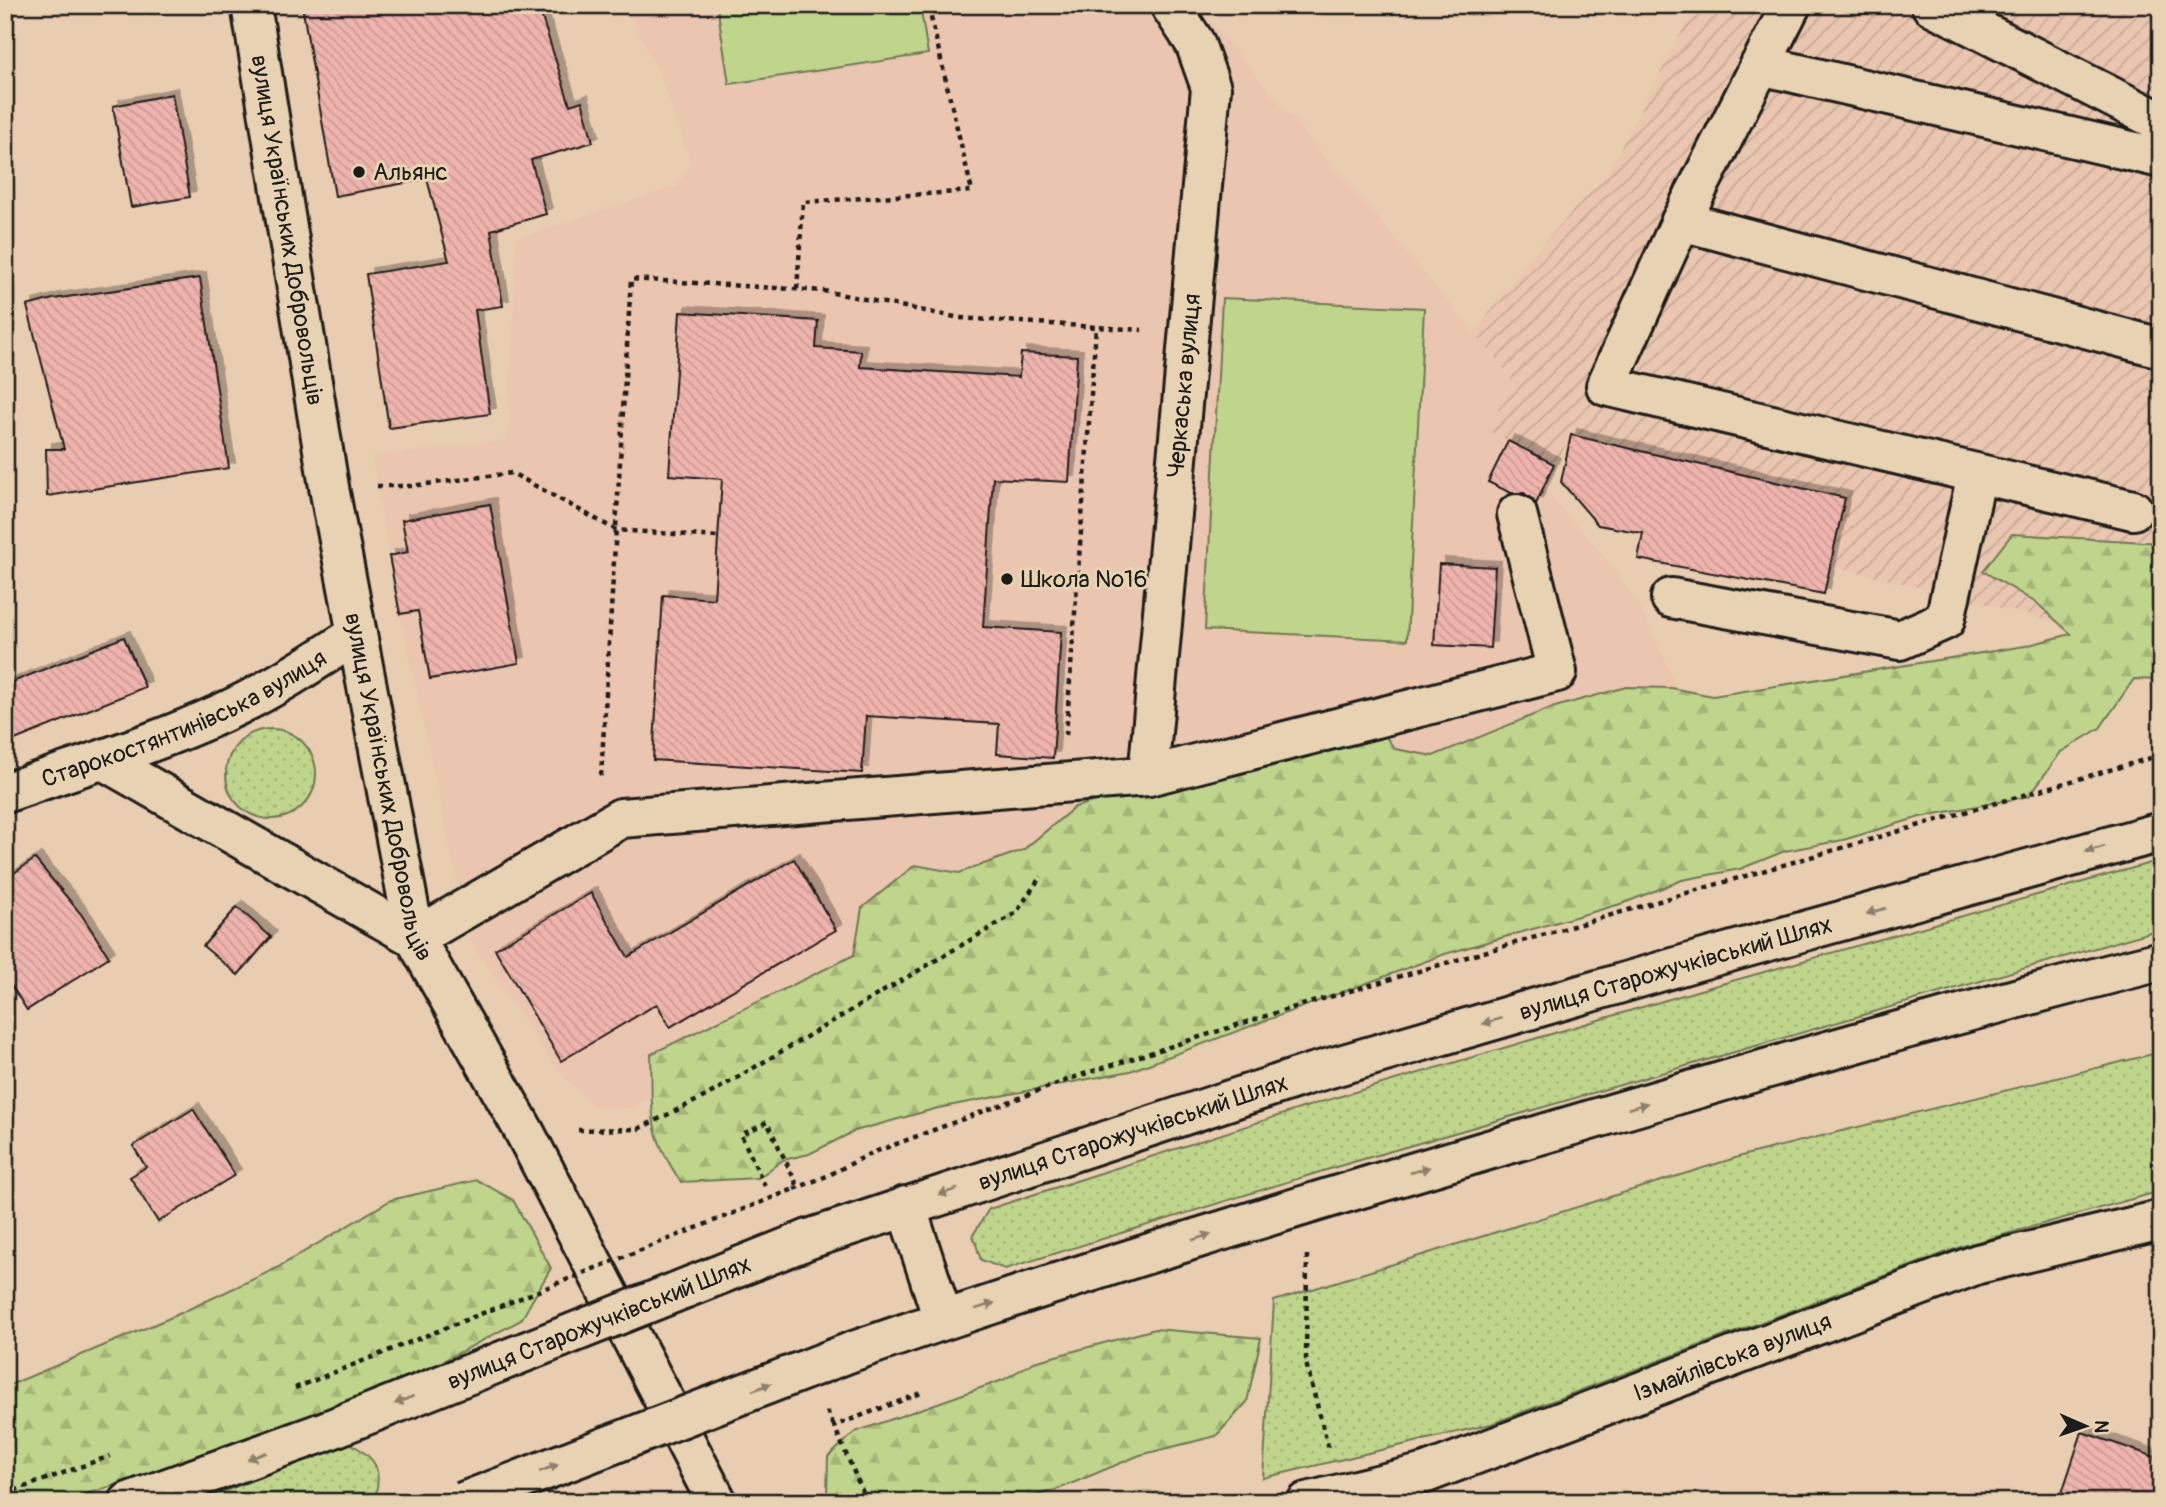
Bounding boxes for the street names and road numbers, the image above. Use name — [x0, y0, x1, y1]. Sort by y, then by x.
street label: вулиця Українських Добровольців — [245, 53, 330, 407]
street label: Черкаська вулиця — [1161, 292, 1207, 479]
street label: вулиця Українських Добровольців — [339, 610, 439, 966]
street label: Старокостянтинівська вулиця — [38, 643, 332, 794]
street label: вулиця Старожучківський Шлях — [1516, 910, 1835, 1027]
street label: вулиця Старожучківський Шлях — [974, 1068, 1291, 1197]
street label: вулиця Старожучківський Шлях — [443, 1249, 755, 1396]
street label: Ізмайлівська вулиця — [1629, 1306, 1835, 1408]

